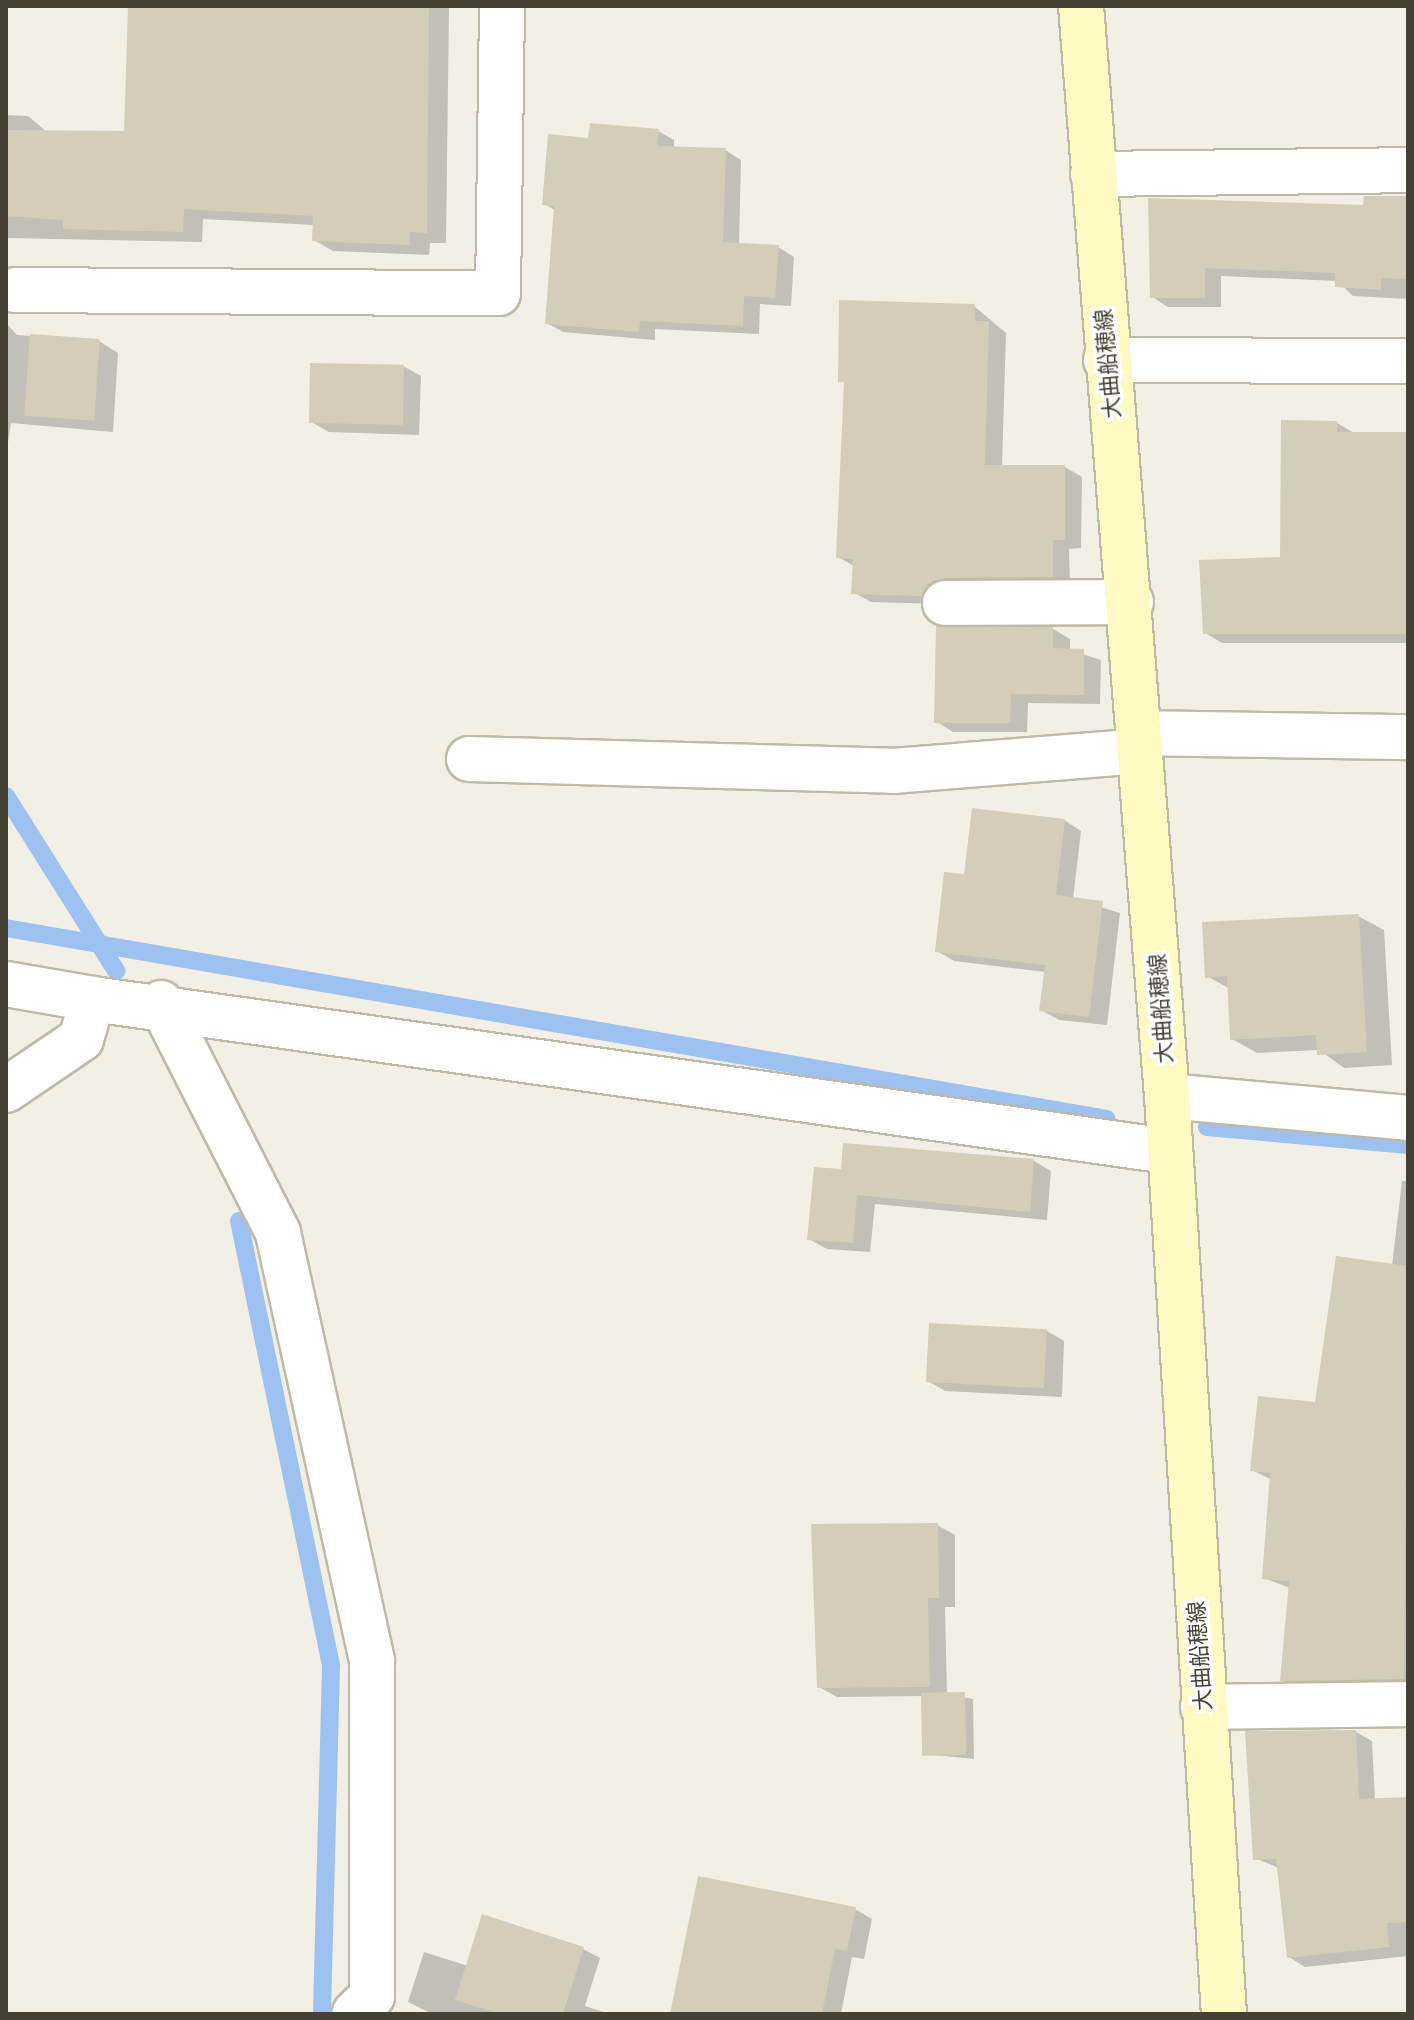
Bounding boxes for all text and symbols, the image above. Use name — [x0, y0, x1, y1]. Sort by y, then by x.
street label: 大曲船穂線 — [1089, 308, 1125, 420]
street label: 大曲船穂線 — [1143, 953, 1177, 1065]
street label: 大曲船穂線 — [1182, 1600, 1216, 1712]

